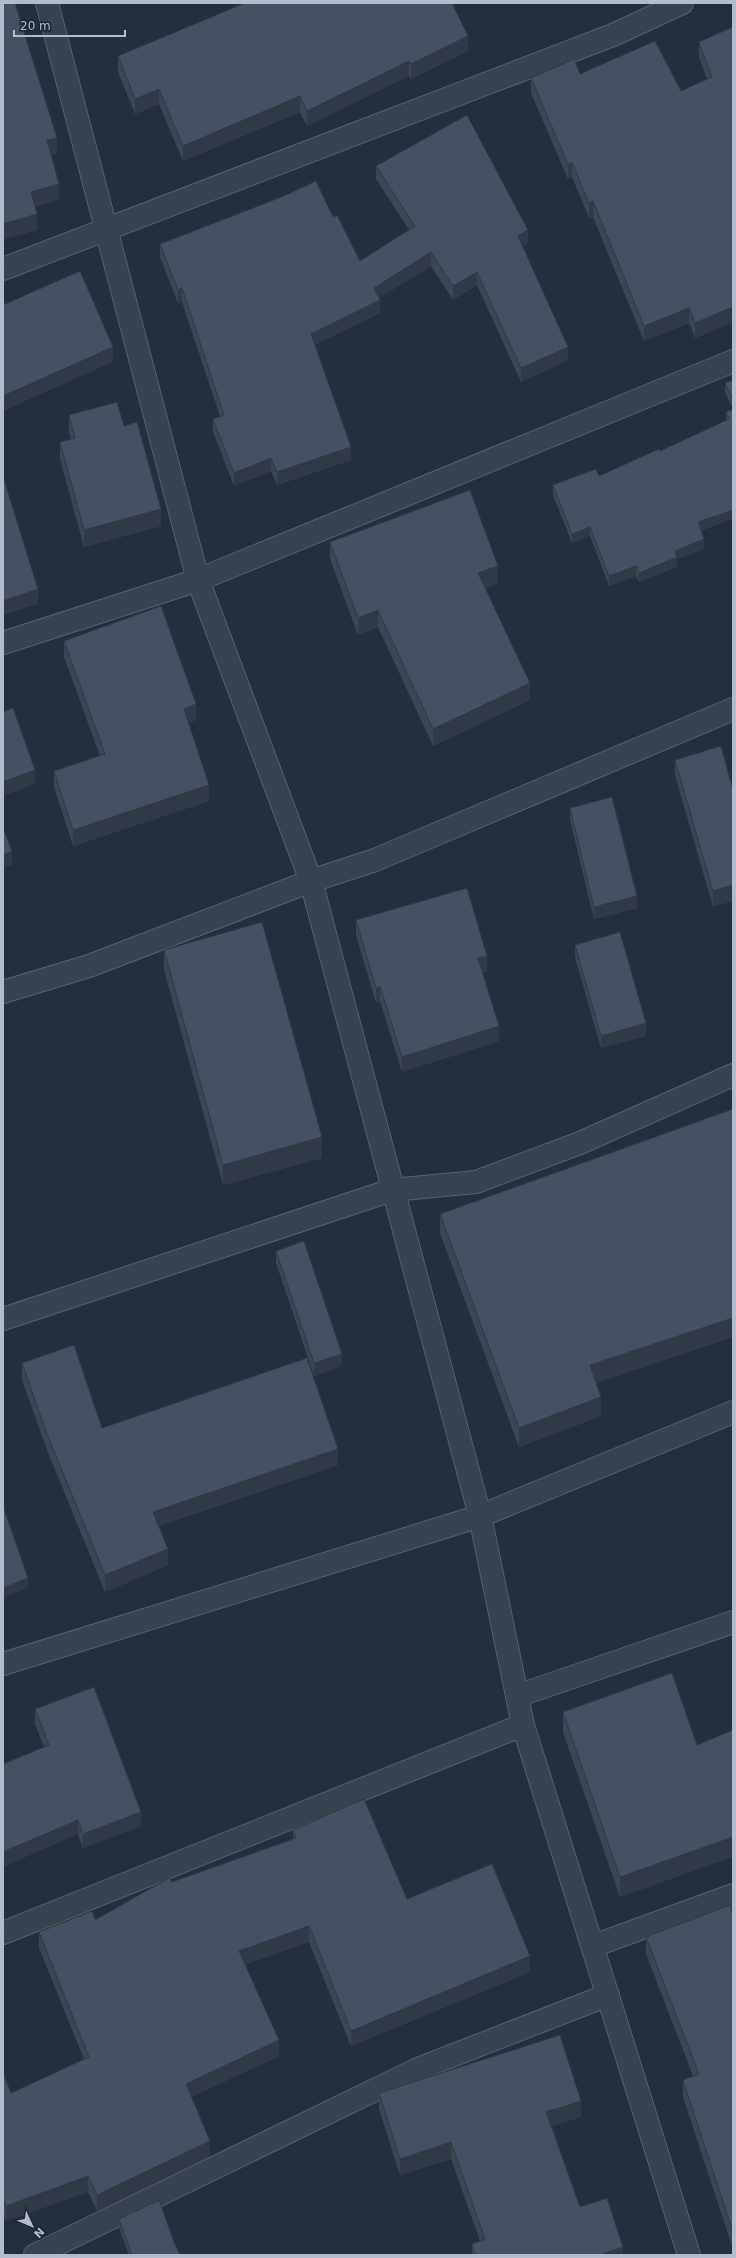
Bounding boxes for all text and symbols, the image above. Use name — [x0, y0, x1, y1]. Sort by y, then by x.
scale bar — [14, 12, 125, 38]
text: 20 m — [20, 19, 51, 33]
north arrow — [12, 2206, 52, 2246]
text: N — [31, 2225, 47, 2240]

